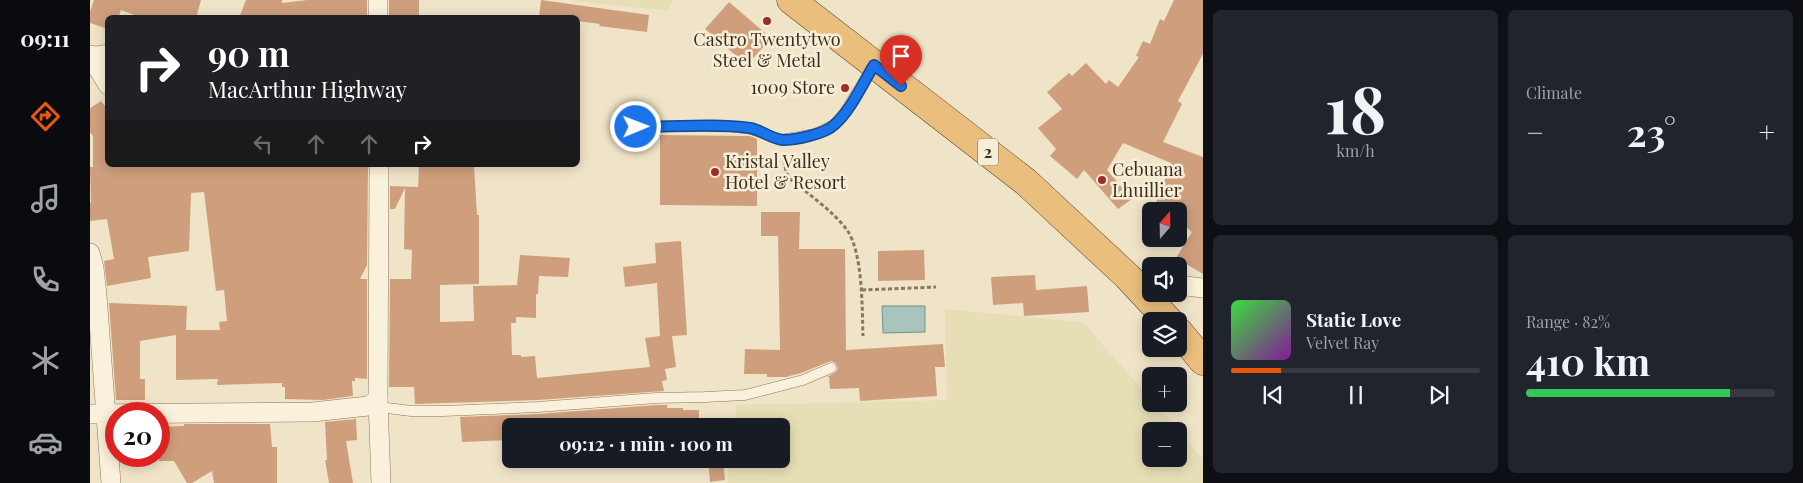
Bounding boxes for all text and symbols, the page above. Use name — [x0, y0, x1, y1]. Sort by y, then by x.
marker: Castro Twentytwo Steel & Metal — [761, 15, 773, 27]
text: 09:11 — [20, 23, 70, 53]
place label: Castro Twentytwo Steel & Metal — [693, 27, 841, 72]
text: 90 m — [208, 29, 290, 76]
icon: right — [125, 35, 190, 100]
pin — [880, 35, 922, 86]
icon: arrive — [887, 42, 915, 70]
text: 18 — [1325, 64, 1386, 150]
text: MacArthur Highway — [208, 74, 407, 104]
place label: 1009 Store — [750, 75, 835, 99]
marker: 1009 Store — [839, 82, 851, 94]
text: Climate — [1526, 82, 1582, 103]
icon: directions — [28, 99, 63, 134]
position arrow — [609, 100, 661, 152]
text: 23° — [1627, 106, 1676, 157]
text: − — [1526, 113, 1544, 150]
text: + — [1759, 113, 1775, 150]
icon: left — [249, 130, 277, 158]
icon: ahead — [302, 130, 330, 158]
icon: ahead — [355, 130, 383, 158]
icon: right — [408, 130, 436, 158]
road number: 2 — [978, 138, 998, 166]
text: km/h — [1336, 140, 1375, 161]
place label: Kristal Valley Hotel & Resort — [725, 149, 847, 194]
place label: Cebuana Lhuillier — [1112, 157, 1183, 202]
marker: Kristal Valley Hotel & Resort — [709, 166, 721, 178]
marker: Cebuana Lhuillier — [1096, 174, 1108, 186]
icon: music — [28, 181, 63, 216]
north arrow — [1142, 202, 1188, 248]
map controls — [1142, 202, 1187, 467]
button: sound — [1142, 257, 1187, 302]
icon: phone — [28, 262, 63, 297]
text: Static Love — [1306, 306, 1401, 332]
text: Range · 82% — [1526, 311, 1610, 332]
button: layers — [1142, 312, 1187, 357]
text: Velvet Ray — [1306, 332, 1379, 353]
text: 410 km — [1526, 335, 1650, 386]
icon: climate — [28, 343, 63, 378]
button: + — [1142, 367, 1187, 412]
icon: previous — [1259, 381, 1287, 409]
icon: pause — [1342, 381, 1370, 409]
icon: next — [1425, 381, 1453, 409]
speed limit sign: 20 — [105, 402, 170, 467]
button: − — [1142, 422, 1187, 467]
icon: car — [28, 425, 63, 460]
text: 09:12 · 1 min · 100 m — [559, 430, 733, 456]

